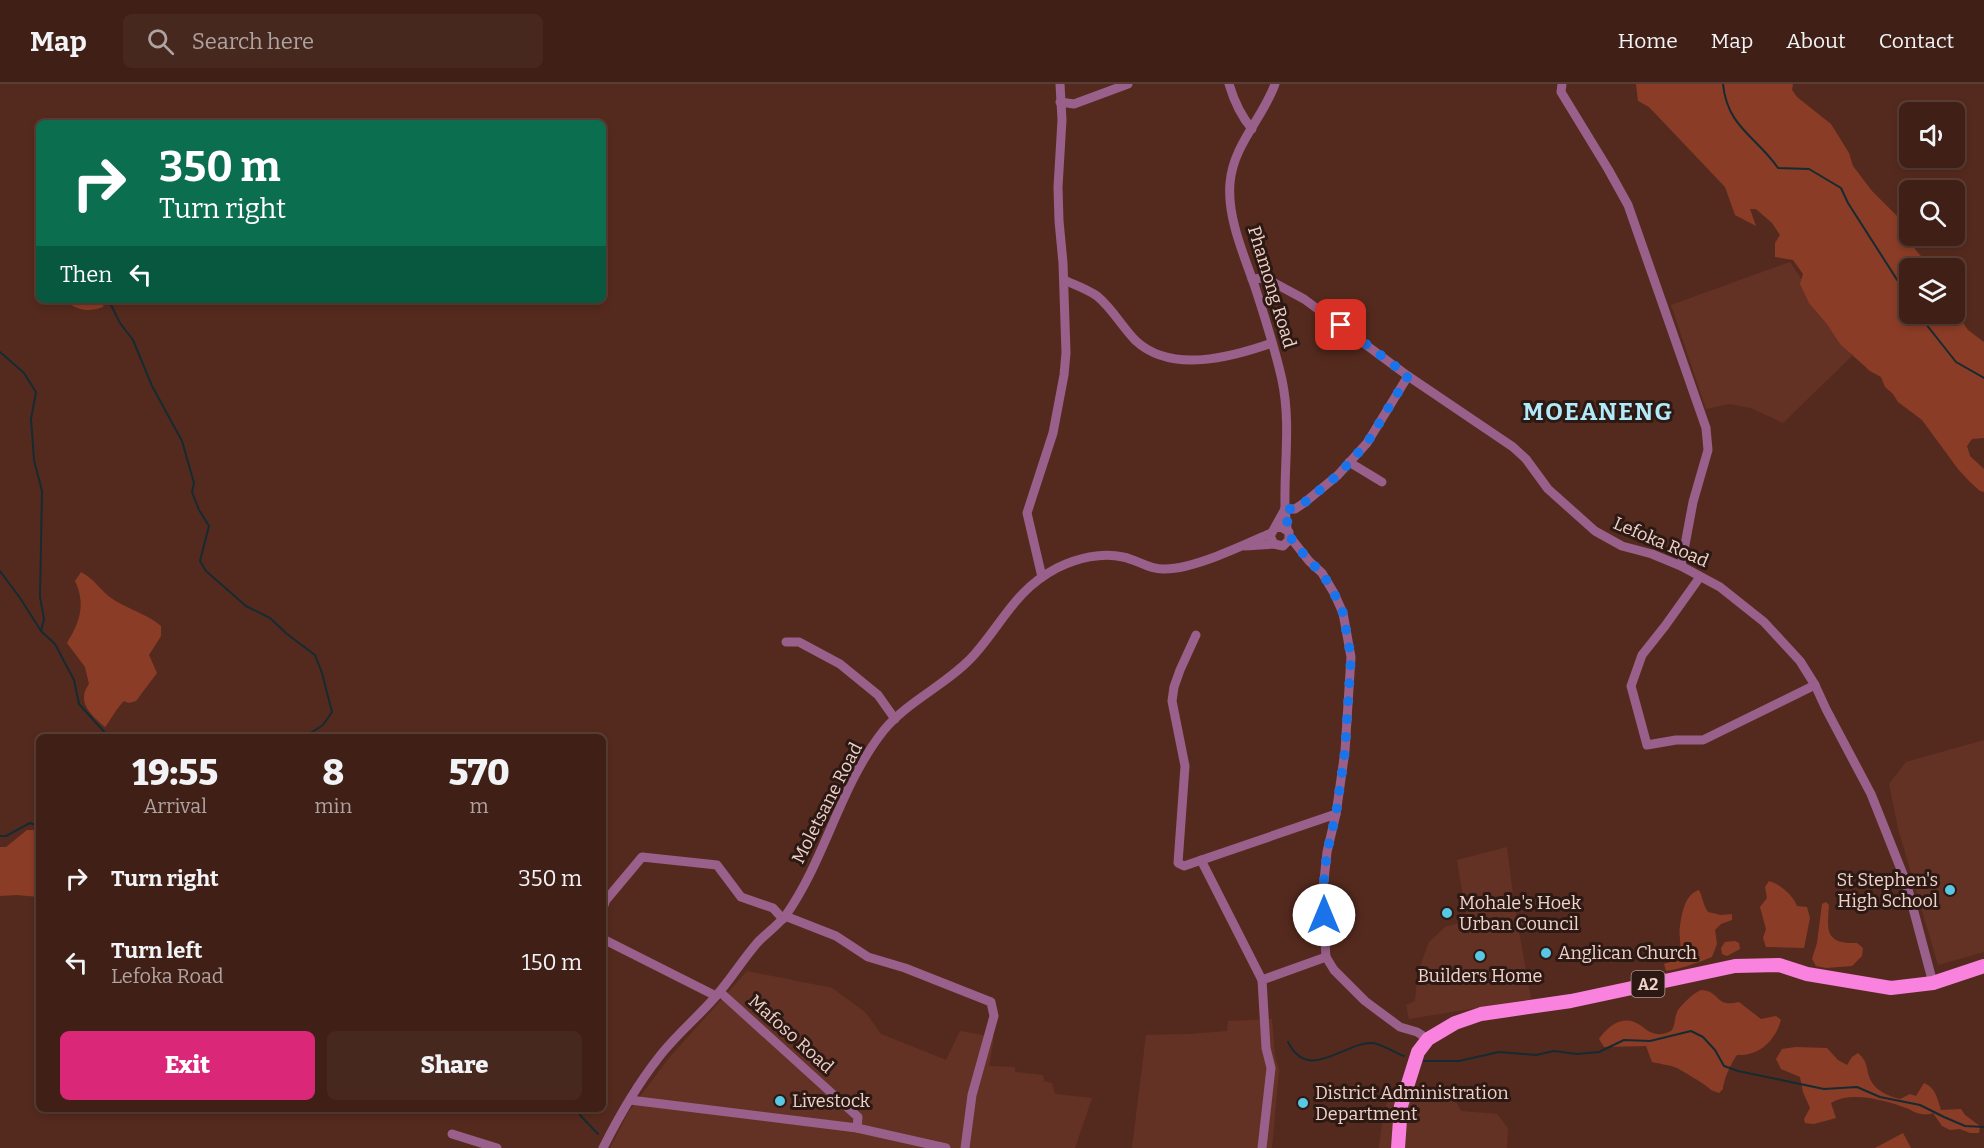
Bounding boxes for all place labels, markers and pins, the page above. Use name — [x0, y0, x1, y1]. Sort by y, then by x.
pin — [1315, 299, 1366, 350]
place label: St Stephen's High School — [1837, 869, 1938, 912]
marker: St Stephen's High School — [1943, 883, 1957, 897]
place label: Mohale's Hoek Urban Council — [1459, 892, 1582, 935]
marker: Mohale's Hoek Urban Council — [1440, 906, 1454, 920]
place label: Anglican Church — [1558, 942, 1697, 964]
marker: Anglican Church — [1539, 946, 1553, 960]
marker: Builders Home — [1473, 949, 1487, 963]
place label: Builders Home — [1418, 965, 1542, 987]
place label: District Administration Department — [1315, 1082, 1509, 1125]
place label: Livestock — [792, 1090, 871, 1112]
marker: Livestock — [773, 1094, 787, 1108]
marker: District Administration Department — [1296, 1096, 1310, 1110]

